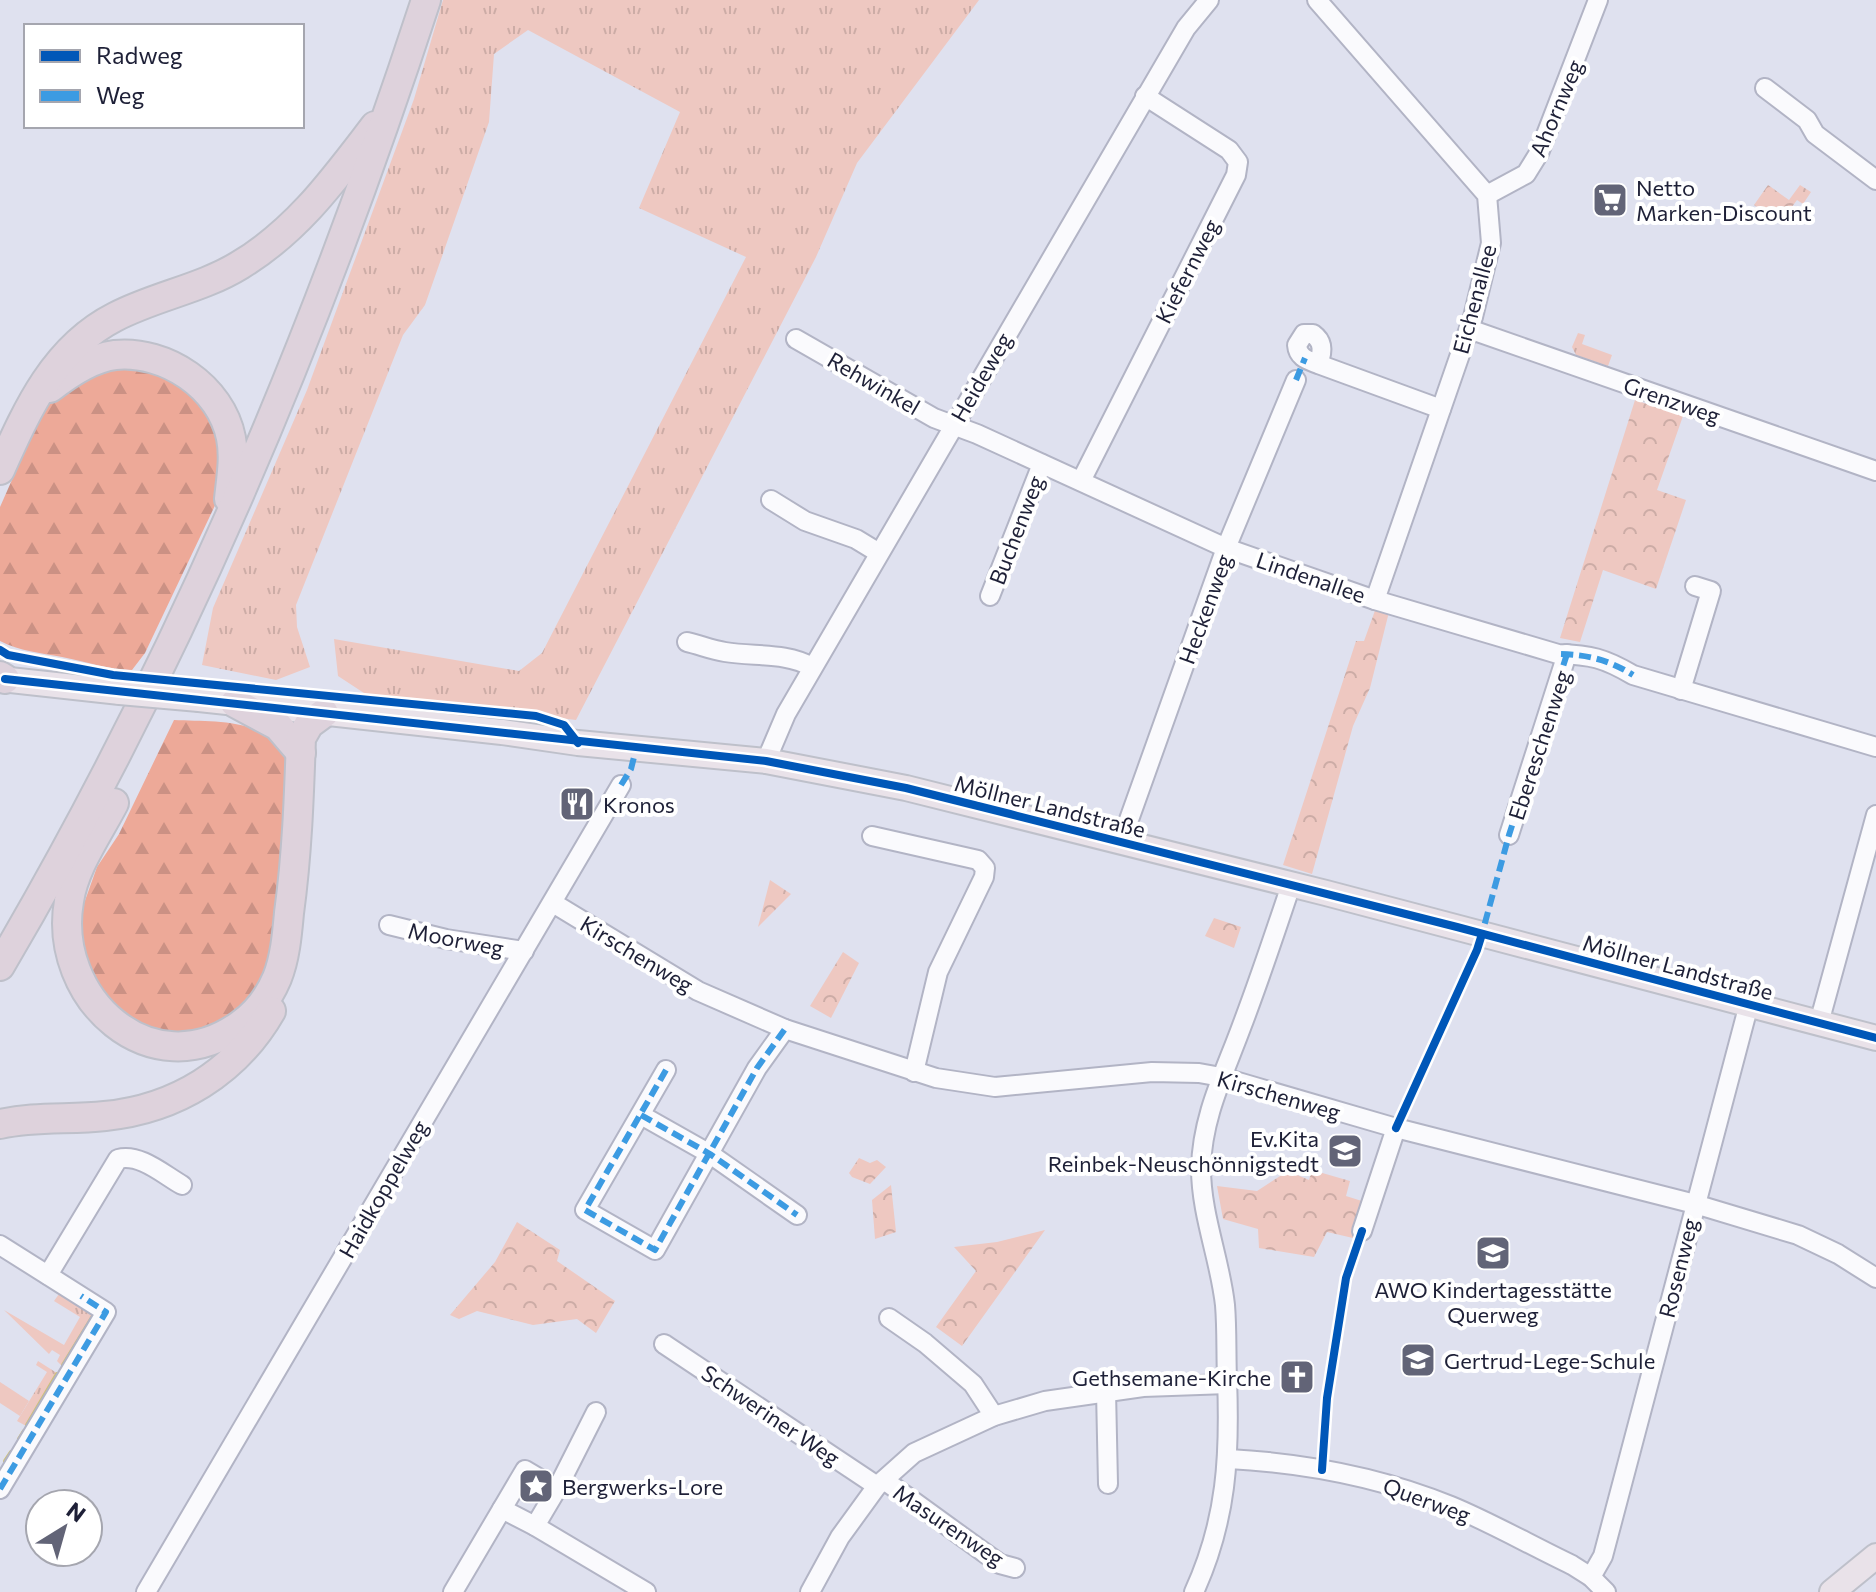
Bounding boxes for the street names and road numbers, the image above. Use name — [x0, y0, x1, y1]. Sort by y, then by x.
street label: Ahornweg — [1523, 55, 1589, 161]
street label: Kiefernweg — [1149, 214, 1225, 328]
street label: Eichenallee — [1446, 241, 1502, 357]
street label: Heideweg — [945, 328, 1017, 426]
street label: Rehwinkel — [823, 346, 925, 420]
street label: Grenzweg — [1620, 371, 1724, 429]
street label: Buchenweg — [983, 472, 1049, 588]
street label: Lindenallee — [1253, 546, 1369, 608]
street label: Heckenweg — [1173, 550, 1237, 668]
street label: Ebereschenweg — [1502, 667, 1576, 823]
street label: Möllner Landstraße — [952, 769, 1148, 843]
street label: Kirschenweg — [576, 910, 698, 998]
street label: Moorweg — [406, 917, 506, 962]
street label: Möllner Landstraße — [1580, 929, 1776, 1005]
street label: Kirschenweg — [1214, 1065, 1344, 1126]
street label: Haidkoppelweg — [333, 1115, 433, 1263]
street label: Rosenweg — [1653, 1215, 1703, 1321]
street label: Schweriner Weg — [697, 1359, 845, 1471]
street label: Querweg — [1379, 1472, 1475, 1528]
street label: Masurenweg — [888, 1478, 1010, 1572]

